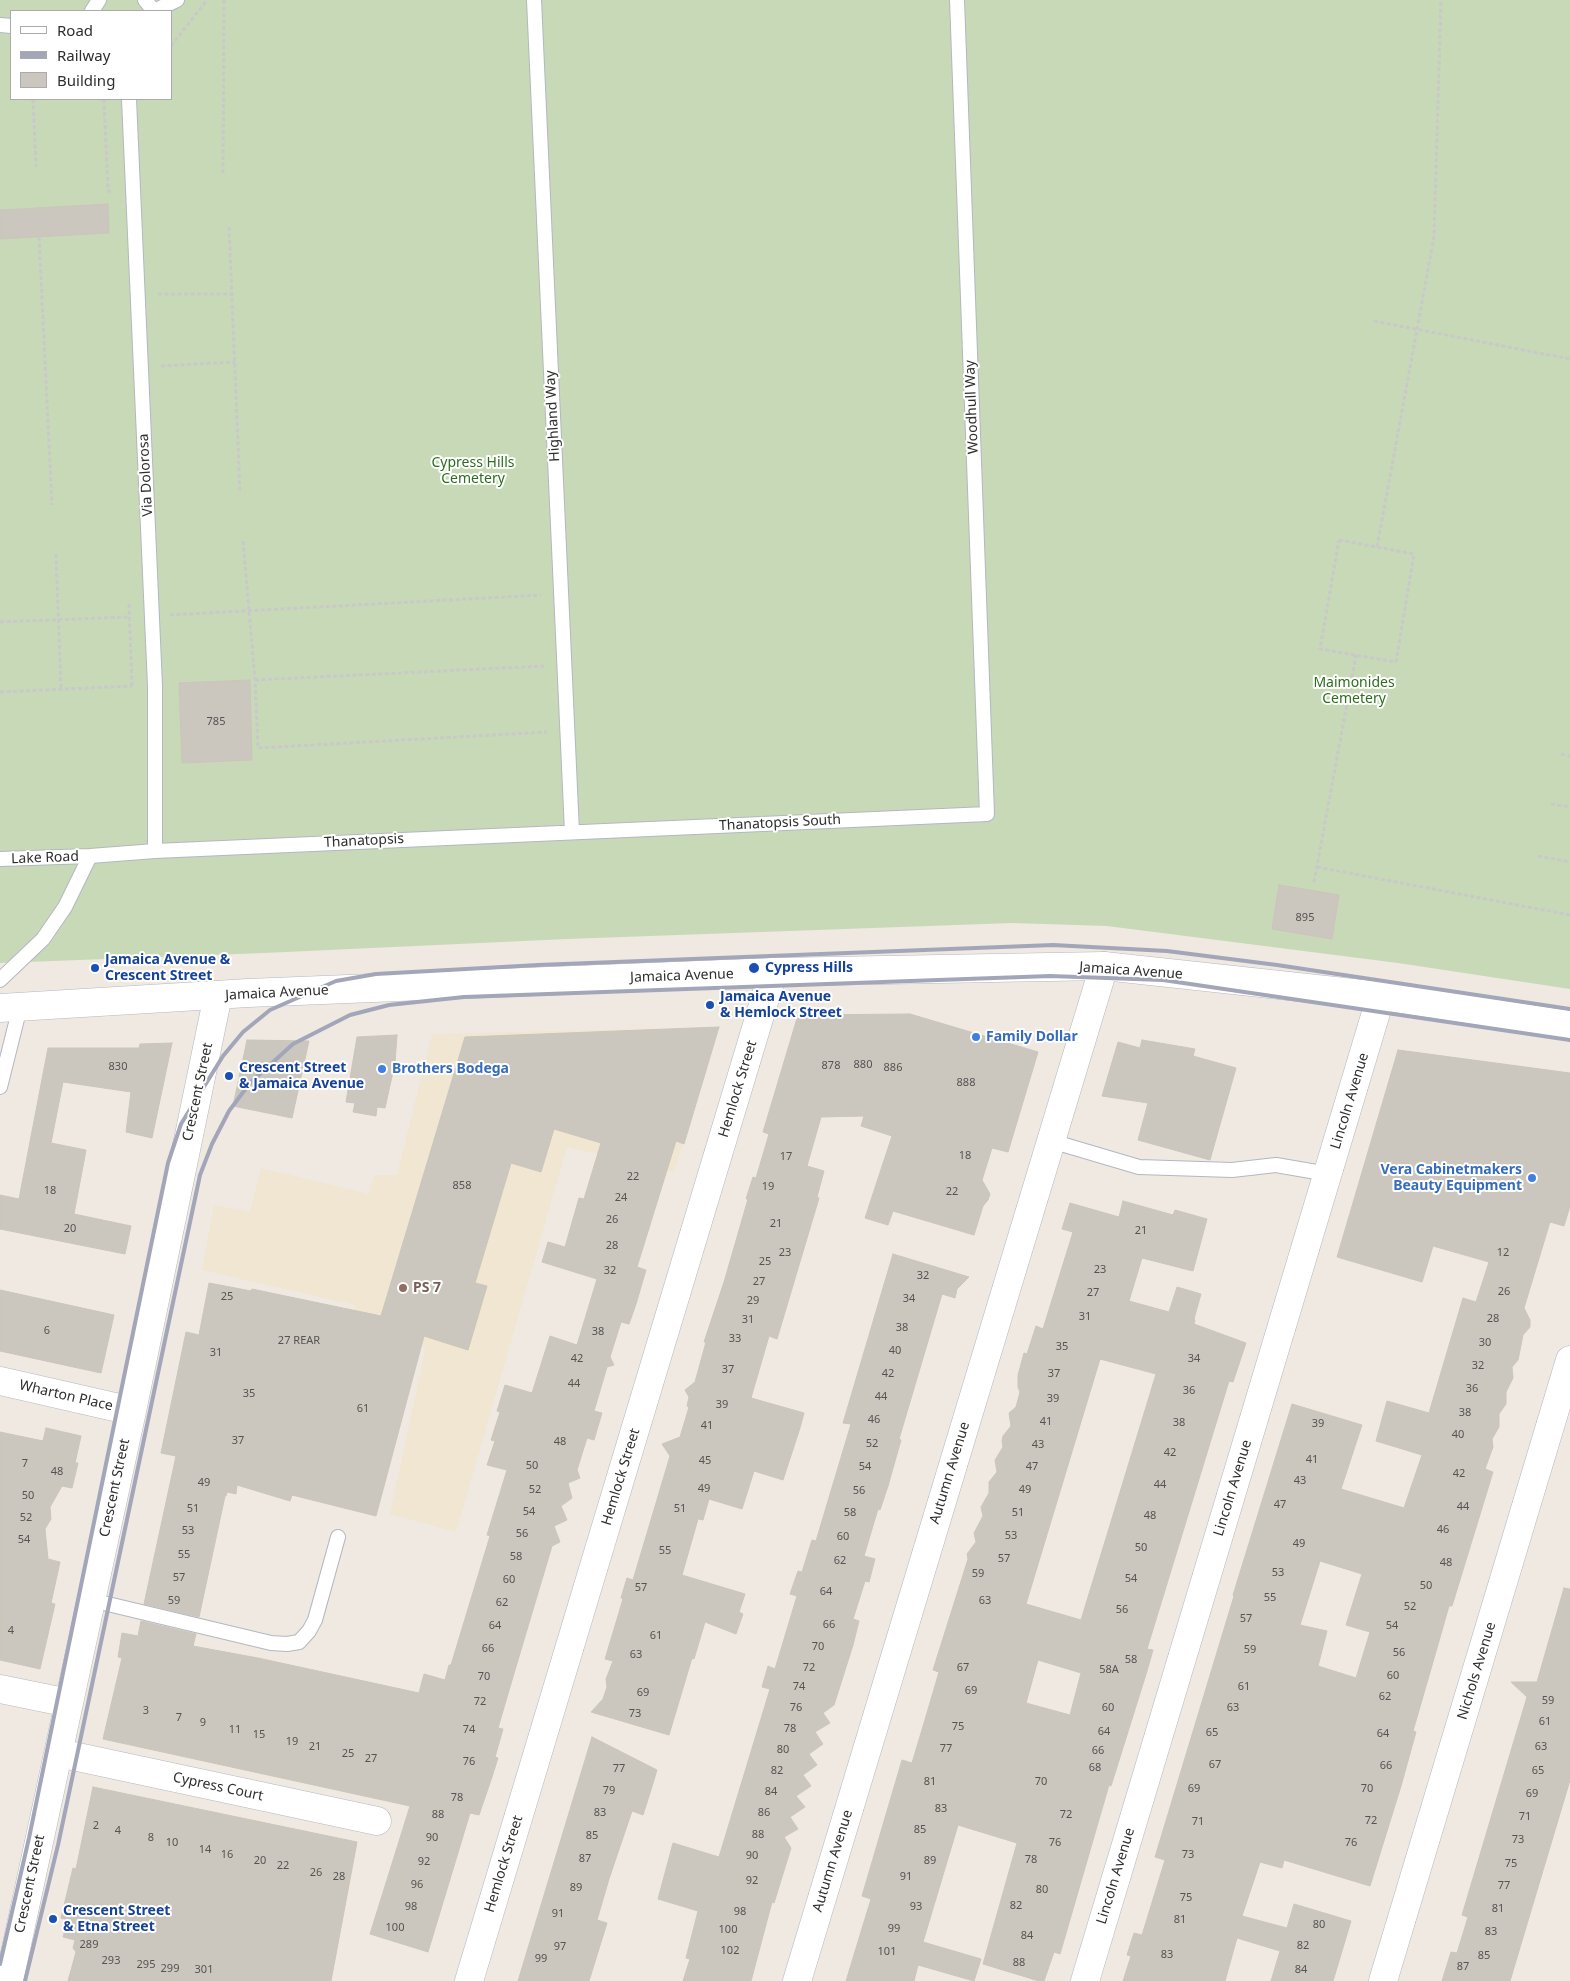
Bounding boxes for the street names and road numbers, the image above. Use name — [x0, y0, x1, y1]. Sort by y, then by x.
street label: Woodhull Way — [962, 360, 982, 454]
street label: Highland Way — [542, 370, 564, 462]
street label: Via Dolorosa — [135, 433, 157, 517]
street label: Thanatopsis South — [719, 811, 841, 835]
street label: Thanatopsis — [324, 831, 404, 851]
street label: Lake Road — [11, 848, 79, 868]
street label: Jamaica Avenue — [1079, 959, 1183, 983]
street label: Jamaica Avenue — [630, 966, 734, 986]
street label: Jamaica Avenue — [225, 982, 329, 1004]
street label: Hemlock Street — [715, 1039, 761, 1139]
street label: Crescent Street — [179, 1041, 217, 1143]
street label: Lincoln Avenue — [1327, 1051, 1373, 1151]
street label: Wharton Place — [17, 1377, 115, 1415]
street label: Autumn Avenue — [926, 1420, 974, 1526]
street label: Hemlock Street — [598, 1427, 644, 1527]
street label: Crescent Street — [96, 1437, 134, 1539]
street label: Lincoln Avenue — [1210, 1438, 1256, 1538]
street label: Nichols Avenue — [1454, 1620, 1500, 1722]
street label: Cypress Court — [171, 1769, 265, 1805]
street label: Autumn Avenue — [809, 1808, 857, 1914]
street label: Hemlock Street — [481, 1814, 527, 1914]
street label: Lincoln Avenue — [1093, 1826, 1139, 1926]
street label: Crescent Street — [11, 1833, 49, 1935]

